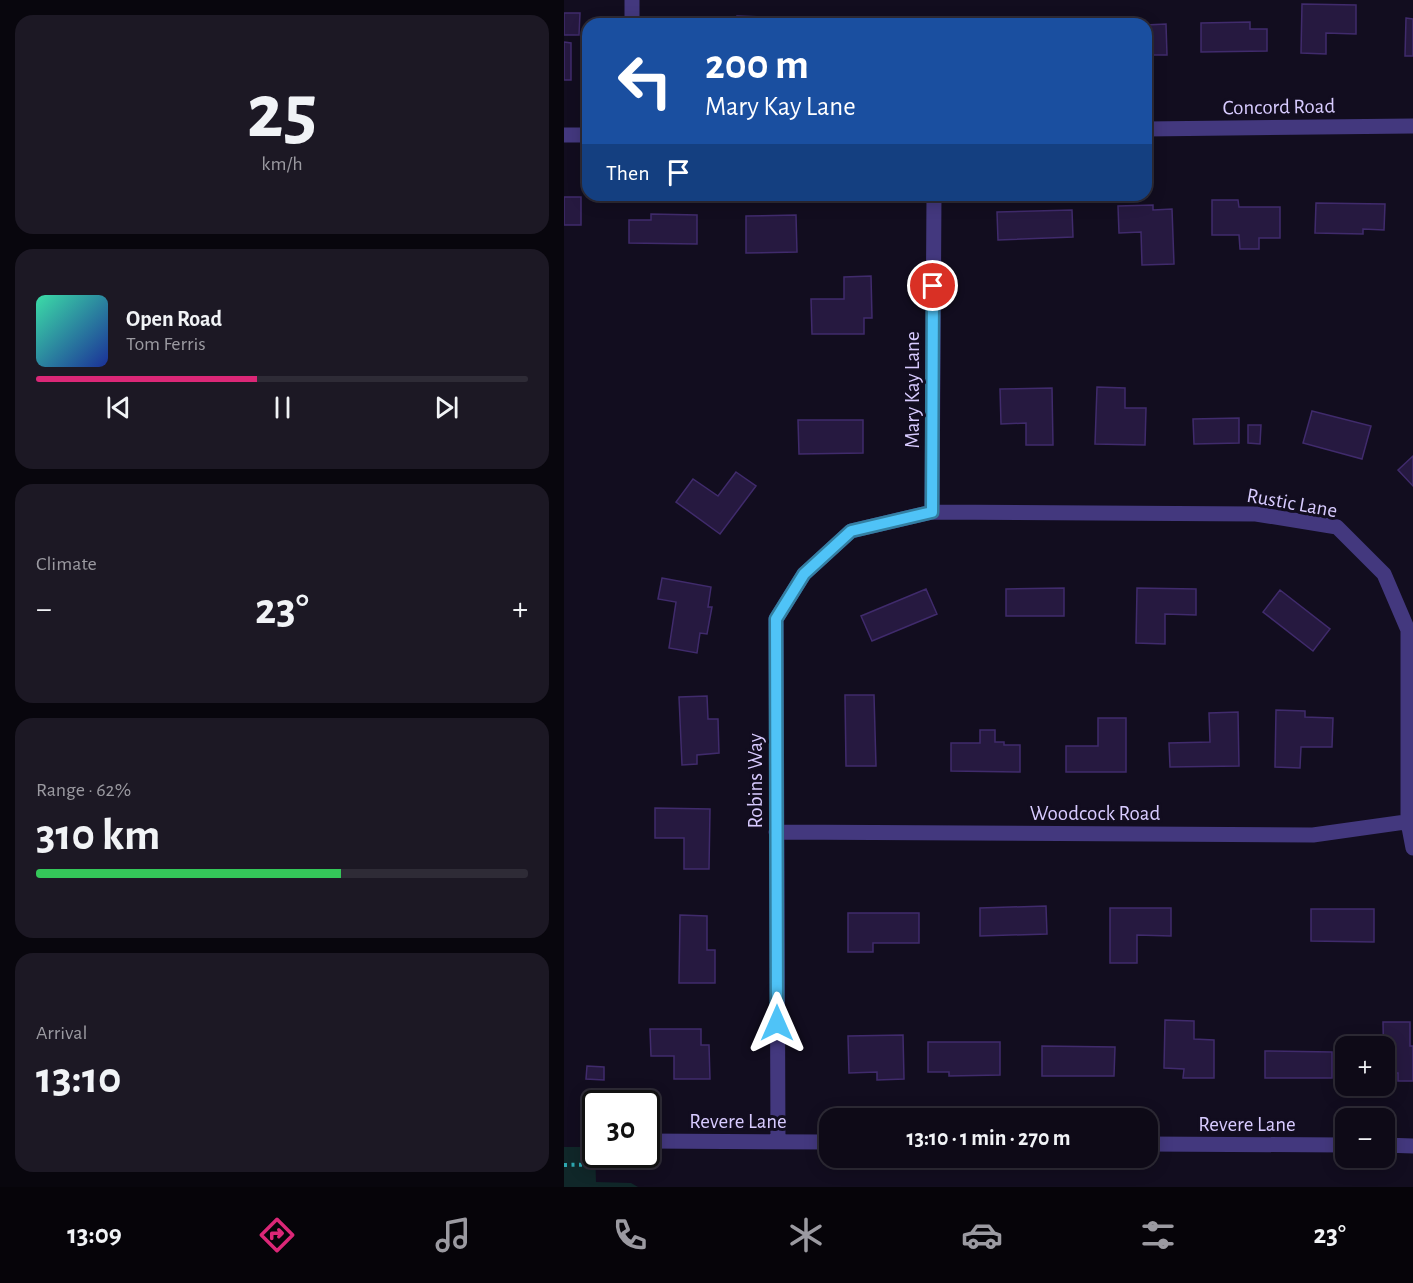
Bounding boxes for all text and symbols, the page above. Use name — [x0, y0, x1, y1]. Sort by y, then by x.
icon: left — [606, 42, 684, 120]
text: 200 m — [705, 44, 809, 86]
text: 25 — [247, 74, 317, 152]
text: Mary Kay Lane — [705, 93, 856, 120]
street label: Concord Road — [1223, 96, 1336, 118]
text: km/h — [261, 154, 303, 174]
icon: arrive — [662, 156, 695, 189]
text: Then — [606, 162, 650, 184]
pin — [907, 260, 958, 311]
icon: arrive — [916, 269, 949, 302]
text: Open Road — [126, 308, 222, 330]
street label: Mary Kay Lane — [902, 331, 923, 449]
text: Tom Ferris — [126, 334, 206, 354]
icon: previous — [102, 391, 135, 424]
icon: pause — [266, 391, 299, 424]
icon: next — [430, 391, 463, 424]
street label: Rustic Lane — [1245, 485, 1339, 521]
text: Climate — [36, 554, 97, 574]
text: 23° — [255, 587, 309, 632]
text: − — [36, 593, 52, 626]
text: + — [512, 593, 528, 626]
street label: Robins Way — [745, 733, 766, 829]
text: Range · 62% — [36, 780, 131, 800]
street label: Woodcock Road — [1030, 803, 1160, 824]
text: 310 km — [36, 813, 160, 858]
position arrow — [745, 991, 809, 1055]
text: Arrival — [36, 1023, 87, 1043]
map controls — [1335, 1036, 1395, 1168]
button: + — [1335, 1036, 1395, 1096]
text: 13:10 — [36, 1056, 122, 1101]
speed limit sign: 30 — [582, 1090, 660, 1168]
button: − — [1335, 1108, 1395, 1168]
street label: Revere Lane — [689, 1111, 787, 1132]
street label: Revere Lane — [1198, 1114, 1296, 1135]
text: 13:10 · 1 min · 270 m — [907, 1127, 1070, 1149]
icon: directions — [256, 1214, 298, 1256]
icon: music — [432, 1214, 474, 1256]
icon: phone — [609, 1214, 651, 1256]
icon: climate — [785, 1214, 827, 1256]
icon: car — [961, 1214, 1003, 1256]
icon: filters — [1137, 1214, 1179, 1256]
text: 13:09 — [67, 1221, 122, 1248]
text: 23° — [1314, 1221, 1346, 1248]

